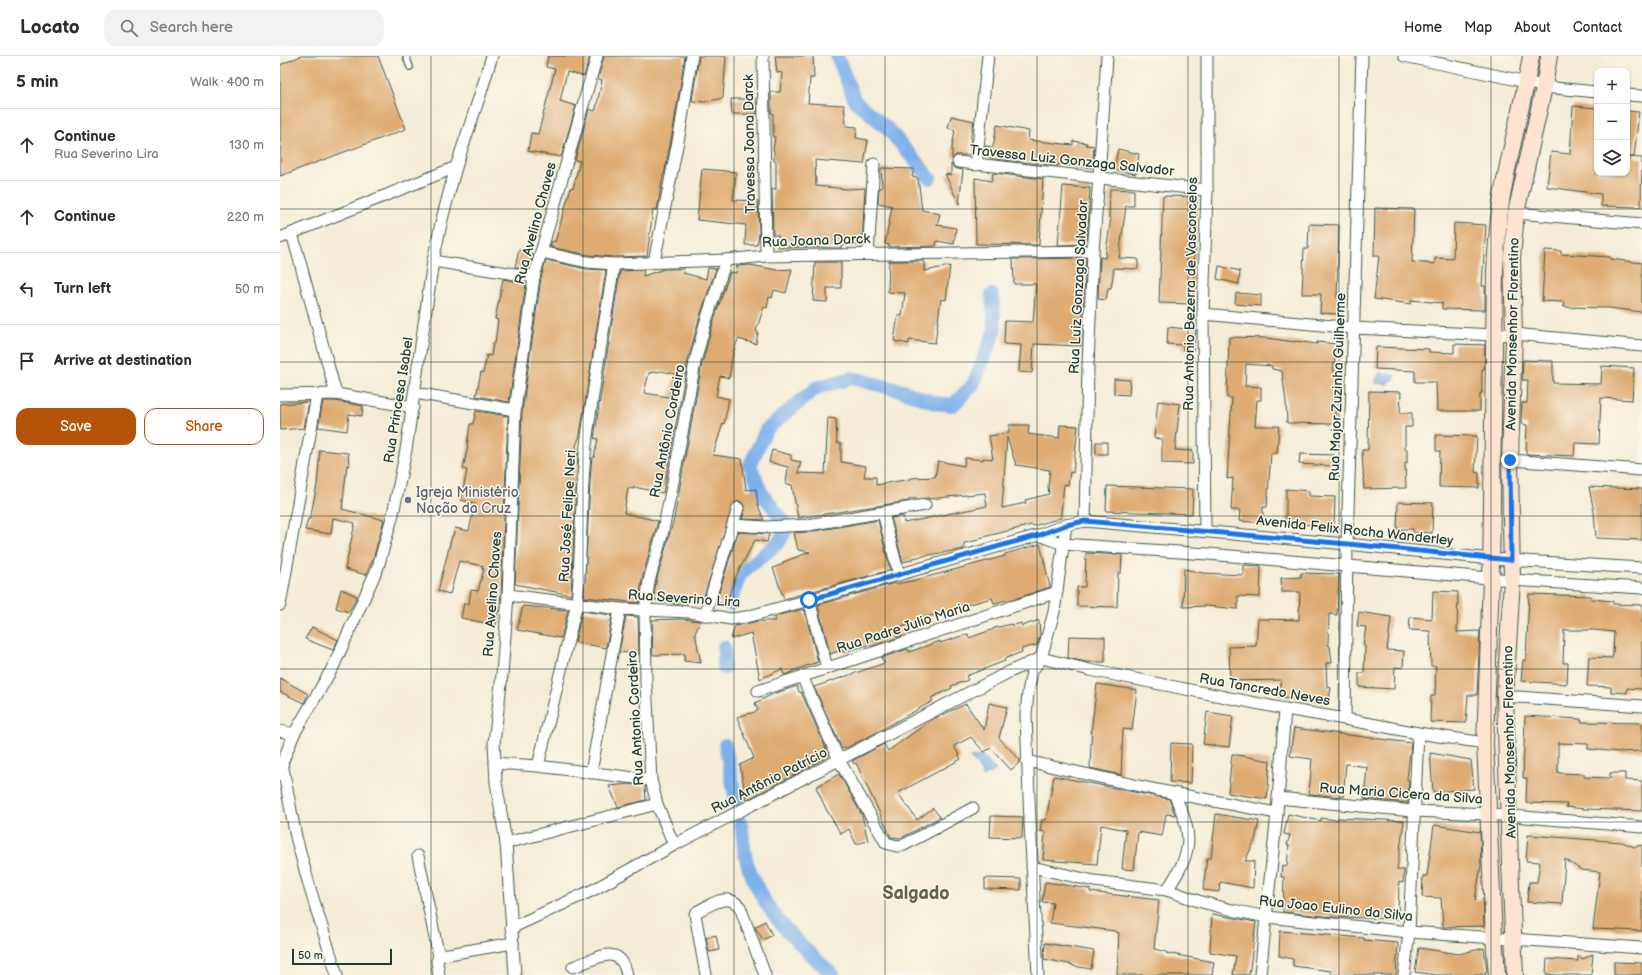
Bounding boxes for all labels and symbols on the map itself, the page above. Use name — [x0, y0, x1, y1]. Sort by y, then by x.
street label: Travessa Joana Darck — [740, 74, 759, 214]
street label: Travessa Luiz Gonzaga Salvador — [969, 141, 1176, 180]
street label: Rua Avelino Chaves — [511, 160, 560, 286]
street label: Rua Antonio Bezerra de Vasconcelos — [1180, 177, 1201, 411]
street label: Rua Luiz Gonzaga Salvador — [1065, 199, 1092, 375]
street label: Rua Joana Darck — [762, 230, 871, 251]
street label: Avenida Monsenhor Florentino — [1502, 237, 1523, 431]
street label: Rua Major Zuzinha Guilherme — [1326, 292, 1349, 482]
street label: Rua Princesa Isabel — [380, 336, 417, 464]
street label: Rua Antônio Cordeiro — [646, 363, 689, 499]
street label: Rua José Felipe Neri — [556, 449, 579, 583]
route end — [1501, 451, 1519, 469]
place label: Igreja Ministério Nação da Cruz — [416, 484, 519, 517]
marker: Igreja Ministério Nação da Cruz — [403, 495, 413, 505]
street label: Avenida Felix Rocha Wanderley — [1256, 512, 1455, 549]
street label: Rua Avelino Chaves — [480, 531, 505, 657]
street label: Rua Severino Lira — [627, 586, 741, 611]
route start — [800, 591, 818, 609]
street label: Rua Padre Julio Maria — [834, 598, 972, 657]
street label: Avenida Monsenhor Florentino — [1499, 645, 1520, 839]
street label: Rua Antonio Cordeiro — [623, 650, 648, 786]
street label: Rua Tancredo Neves — [1198, 670, 1332, 709]
street label: Rua Antônio Patrício — [708, 744, 830, 817]
street label: Rua Maria Cicera da Silva — [1319, 779, 1483, 808]
district label: Salgado — [882, 883, 950, 904]
street label: Rua Joao Eulino da Silva — [1258, 892, 1414, 925]
scale bar — [292, 947, 392, 966]

